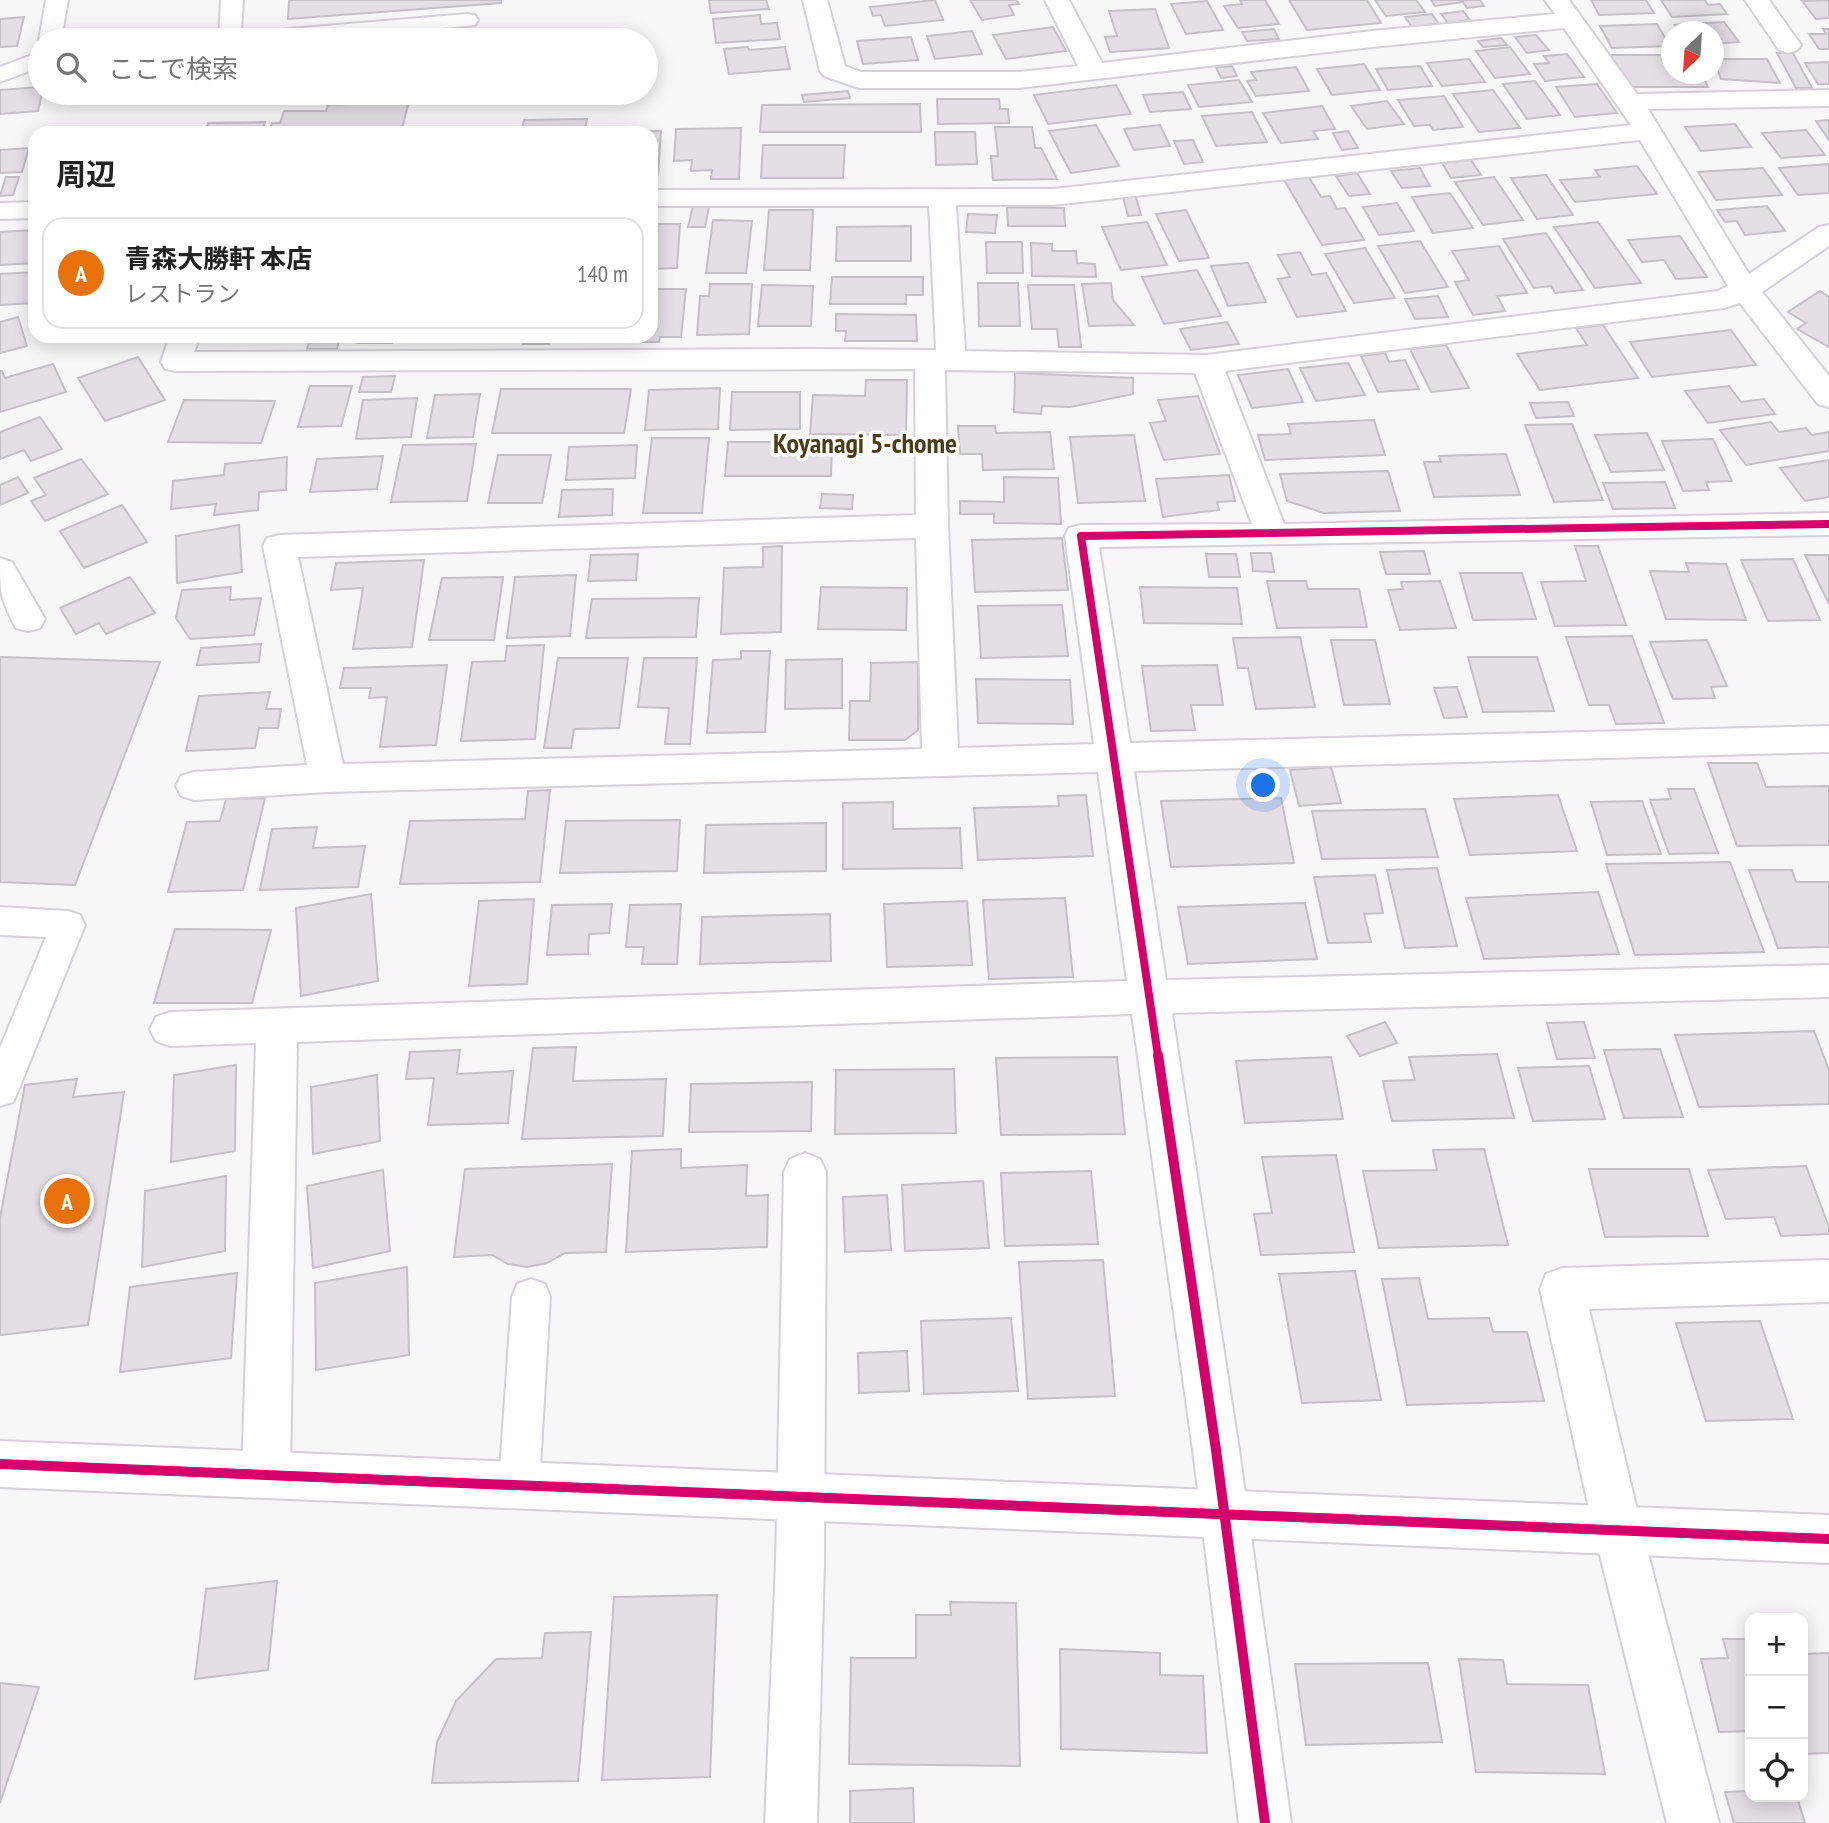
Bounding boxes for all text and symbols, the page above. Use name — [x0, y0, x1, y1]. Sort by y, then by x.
north arrow — [1661, 21, 1724, 84]
search box — [28, 28, 658, 105]
icon: search — [52, 48, 90, 86]
text: ここで検索 — [108, 52, 238, 85]
text: 周辺 — [56, 154, 116, 193]
text: 青森大勝軒 本店 — [125, 242, 312, 275]
text: A — [75, 259, 87, 288]
text: 140 m — [577, 259, 628, 288]
text: レストラン — [125, 279, 240, 308]
district label: Koyanagi 5-chome — [773, 424, 957, 461]
your location — [1246, 768, 1280, 802]
pin: A — [44, 1175, 90, 1227]
map controls — [1745, 1613, 1808, 1802]
button: + — [1745, 1613, 1808, 1676]
button: − — [1745, 1676, 1808, 1739]
button: locate — [1745, 1739, 1808, 1802]

